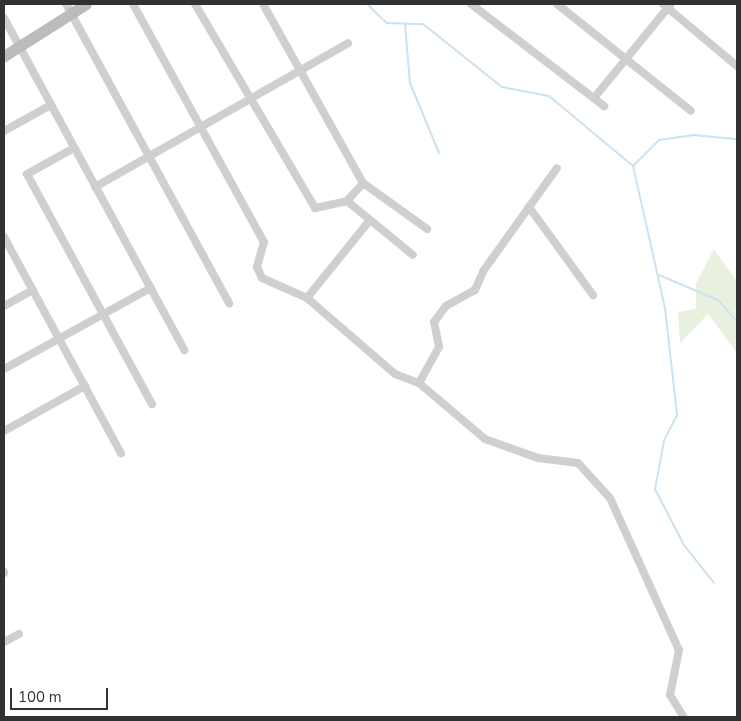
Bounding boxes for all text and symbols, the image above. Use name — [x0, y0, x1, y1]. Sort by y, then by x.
scale bar — [12, 678, 110, 710]
text: 100 m — [18, 687, 62, 707]

